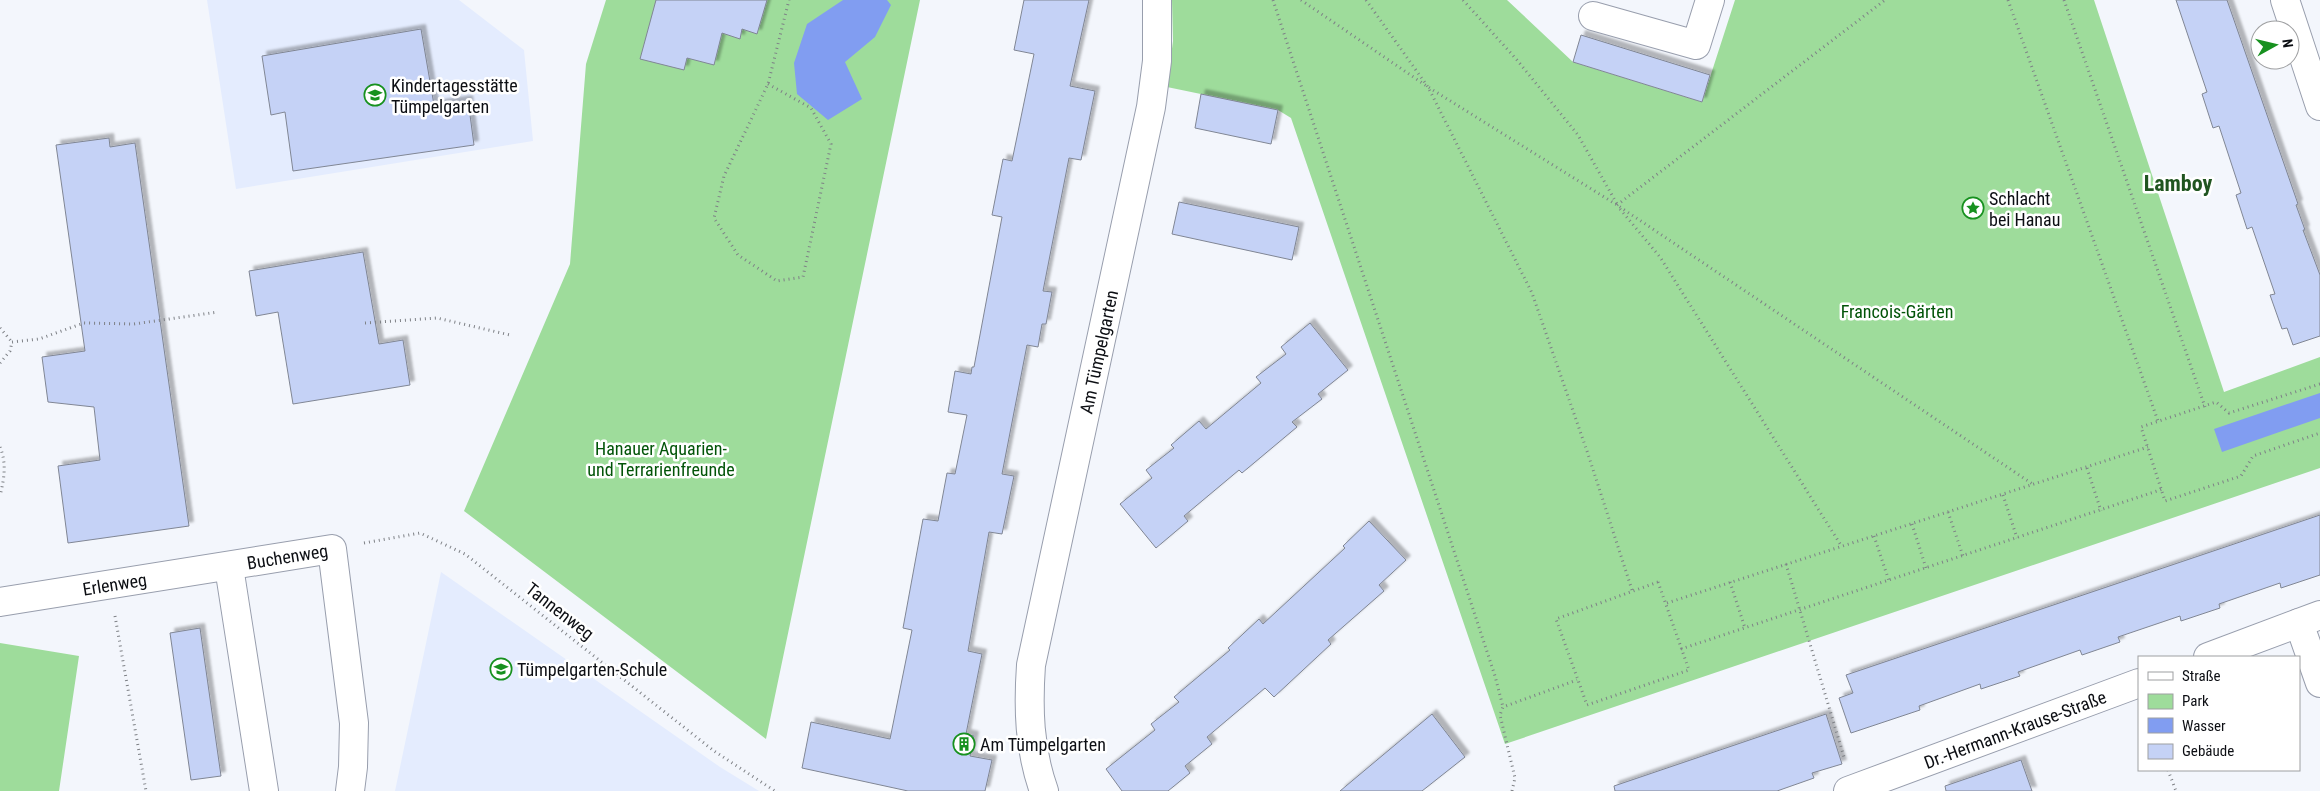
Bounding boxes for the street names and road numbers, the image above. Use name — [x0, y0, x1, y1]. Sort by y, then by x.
street label: Am Tümpelgarten — [1075, 288, 1122, 416]
street label: Buchenweg — [245, 539, 329, 573]
street label: Erlenweg — [81, 568, 148, 599]
street label: Tannenweg — [522, 578, 598, 644]
street label: Dr.-Hermann-Krause-Straße — [1921, 686, 2109, 772]

